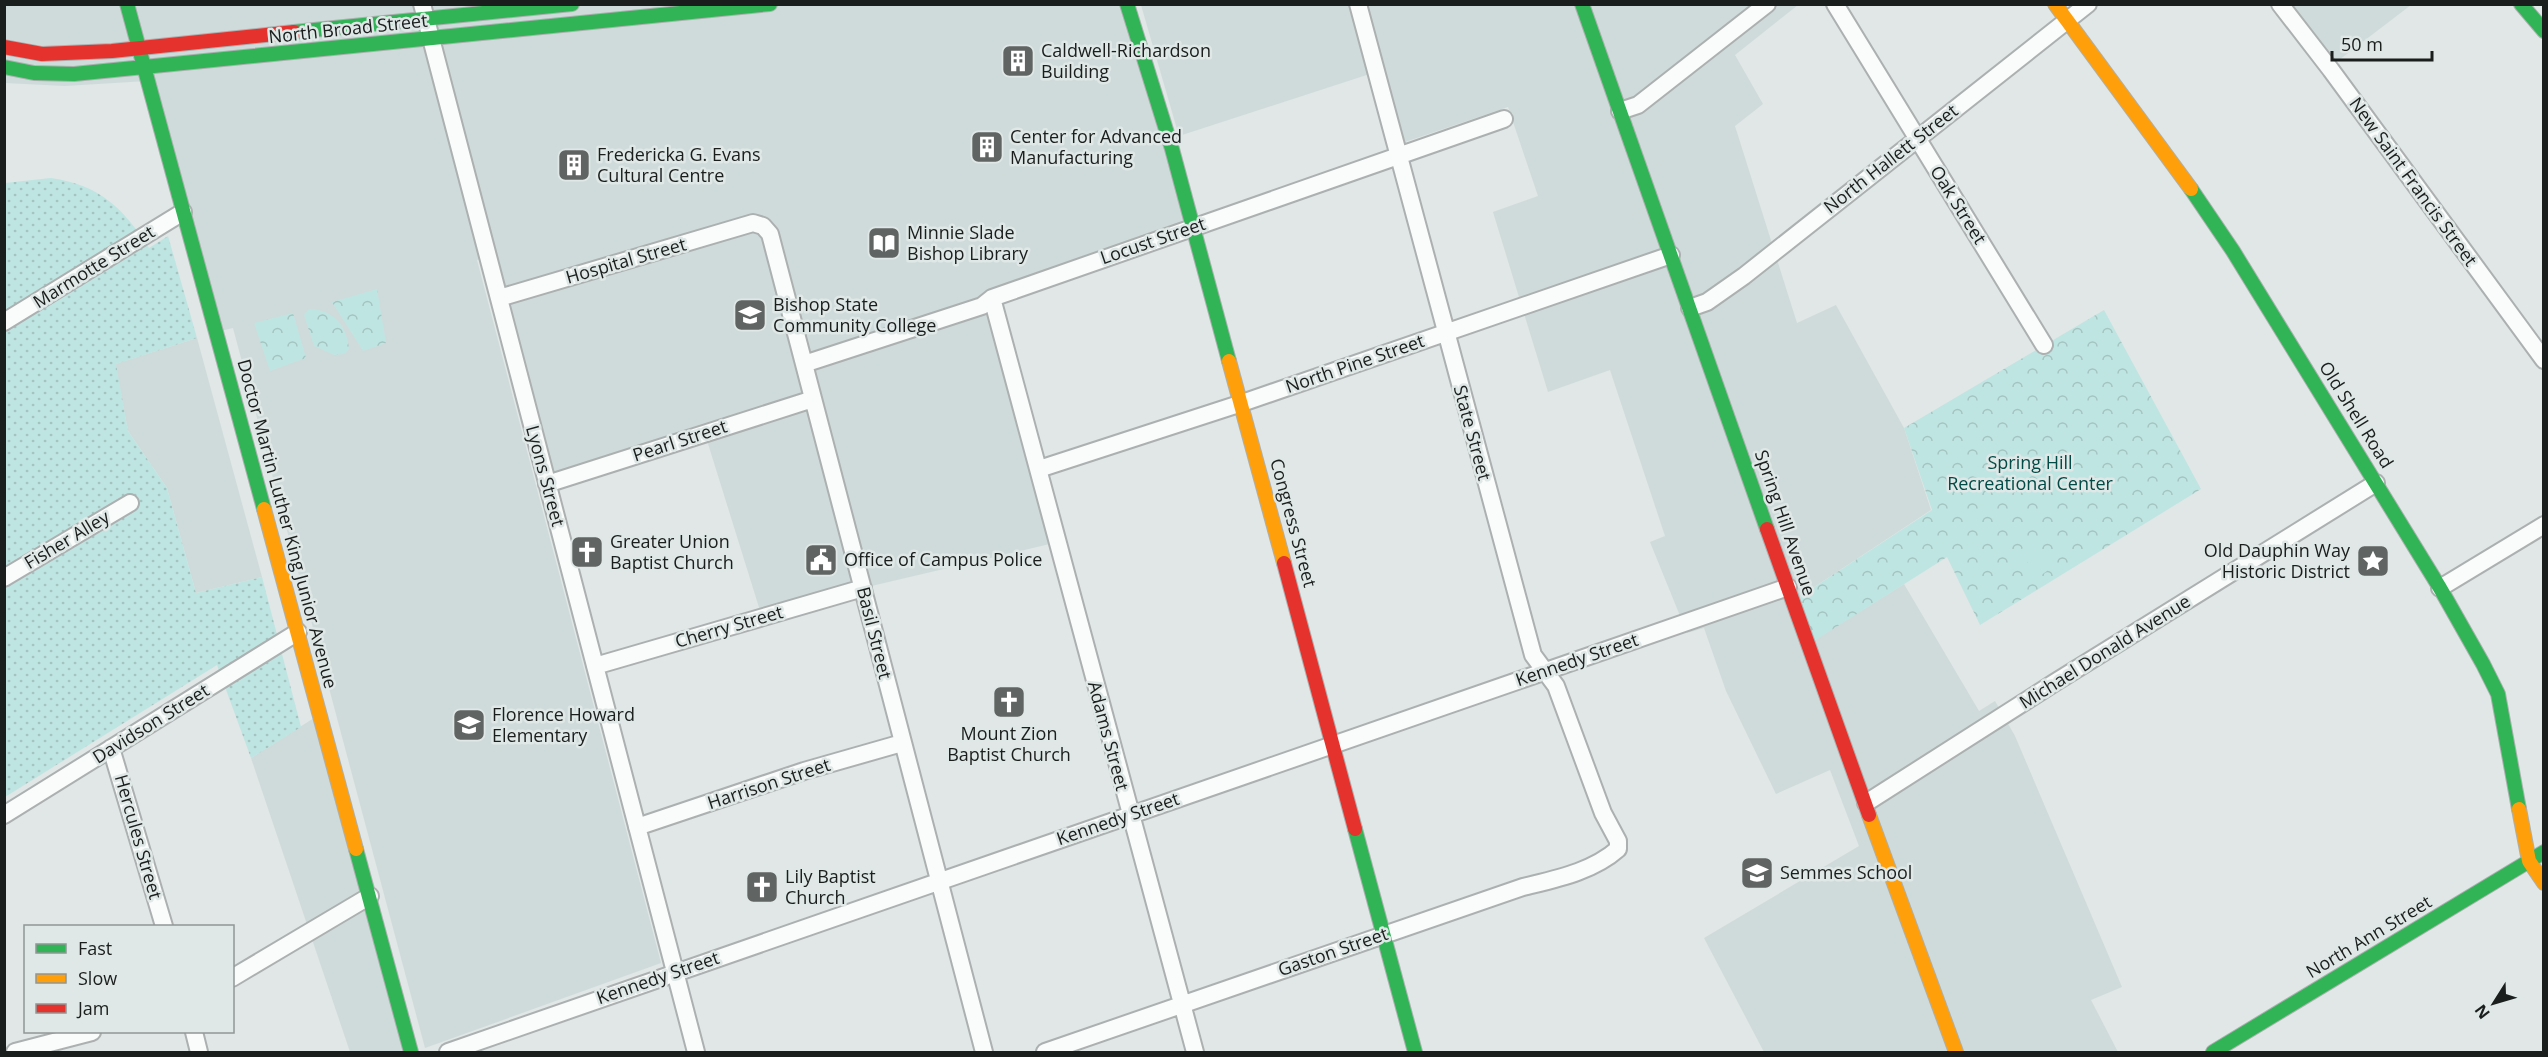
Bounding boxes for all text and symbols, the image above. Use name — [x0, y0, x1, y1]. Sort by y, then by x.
street label: North Broad Street — [267, 8, 429, 48]
scale bar — [2332, 24, 2432, 62]
text: 50 m — [2341, 32, 2383, 56]
place label: Caldwell-Richardson Building — [1041, 38, 1211, 83]
building icon: Caldwell-Richardson Building — [1000, 43, 1036, 79]
street label: New Saint Francis Street — [2344, 92, 2483, 271]
street label: North Hallett Street — [1818, 98, 1962, 218]
place label: Center for Advanced Manufacturing — [1010, 124, 1182, 169]
building icon: Center for Advanced Manufacturing — [969, 129, 1005, 165]
place label: Fredericka G. Evans Cultural Centre — [597, 142, 761, 187]
building icon: Fredericka G. Evans Cultural Centre — [556, 147, 592, 183]
street label: Oak Street — [1925, 161, 1992, 248]
street label: Locust Street — [1097, 211, 1209, 269]
street label: Marmotte Street — [28, 219, 159, 313]
place label: Minnie Slade Bishop Library — [907, 220, 1029, 265]
library icon: Minnie Slade Bishop Library — [866, 225, 902, 261]
street label: Hospital Street — [563, 231, 689, 289]
place label: Bishop State Community College — [773, 292, 936, 337]
school or university icon: Bishop State Community College — [732, 297, 768, 333]
street label: North Pine Street — [1282, 328, 1427, 398]
street label: Doctor Martin Luther King Junior Avenue — [232, 356, 344, 691]
street label: Old Shell Road — [2314, 356, 2399, 473]
street label: State Street — [1449, 382, 1497, 483]
street label: Pearl Street — [629, 414, 730, 467]
street label: Lyons Street — [521, 422, 571, 529]
street label: Spring Hill Avenue — [1750, 447, 1822, 599]
park label: Spring Hill Recreational Center — [1947, 450, 2114, 495]
street label: Congress Street — [1265, 456, 1323, 590]
street label: Fisher Alley — [20, 504, 114, 574]
place label: Greater Union Baptist Church — [610, 529, 734, 574]
church icon: Greater Union Baptist Church — [569, 534, 605, 570]
place label: Old Dauphin Way Historic District — [2204, 538, 2351, 583]
public building icon: Office of Campus Police — [803, 542, 839, 578]
place icon: Old Dauphin Way Historic District — [2355, 543, 2391, 579]
place label: Office of Campus Police — [844, 547, 1042, 571]
street label: Basil Street — [852, 584, 898, 681]
street label: Michael Donald Avenue — [2014, 589, 2195, 714]
street label: Cherry Street — [672, 599, 785, 653]
street label: Kennedy Street — [1512, 627, 1641, 691]
street label: Davidson Street — [88, 678, 213, 769]
street label: Adams Street — [1083, 678, 1135, 793]
church icon: Mount Zion Baptist Church — [991, 684, 1027, 720]
place label: Florence Howard Elementary — [492, 702, 635, 747]
school or university icon: Florence Howard Elementary — [451, 707, 487, 743]
place label: Mount Zion Baptist Church — [947, 721, 1071, 766]
street label: Harrison Street — [704, 752, 833, 814]
street label: Hercules Street — [110, 772, 168, 902]
street label: Kennedy Street — [1053, 786, 1182, 850]
school or university icon: Semmes School — [1739, 855, 1775, 891]
place label: Semmes School — [1780, 860, 1912, 884]
place label: Lily Baptist Church — [785, 864, 876, 909]
church icon: Lily Baptist Church — [744, 869, 780, 905]
street label: North Ann Street — [2301, 889, 2436, 983]
street label: Gaston Street — [1274, 921, 1391, 981]
legend — [24, 925, 234, 1033]
text: Fast — [78, 936, 112, 960]
street label: Kennedy Street — [593, 945, 722, 1009]
text: Slow — [78, 966, 117, 990]
north arrow — [2464, 973, 2524, 1033]
text: Jam — [76, 996, 110, 1020]
text: N — [2469, 1000, 2495, 1024]

